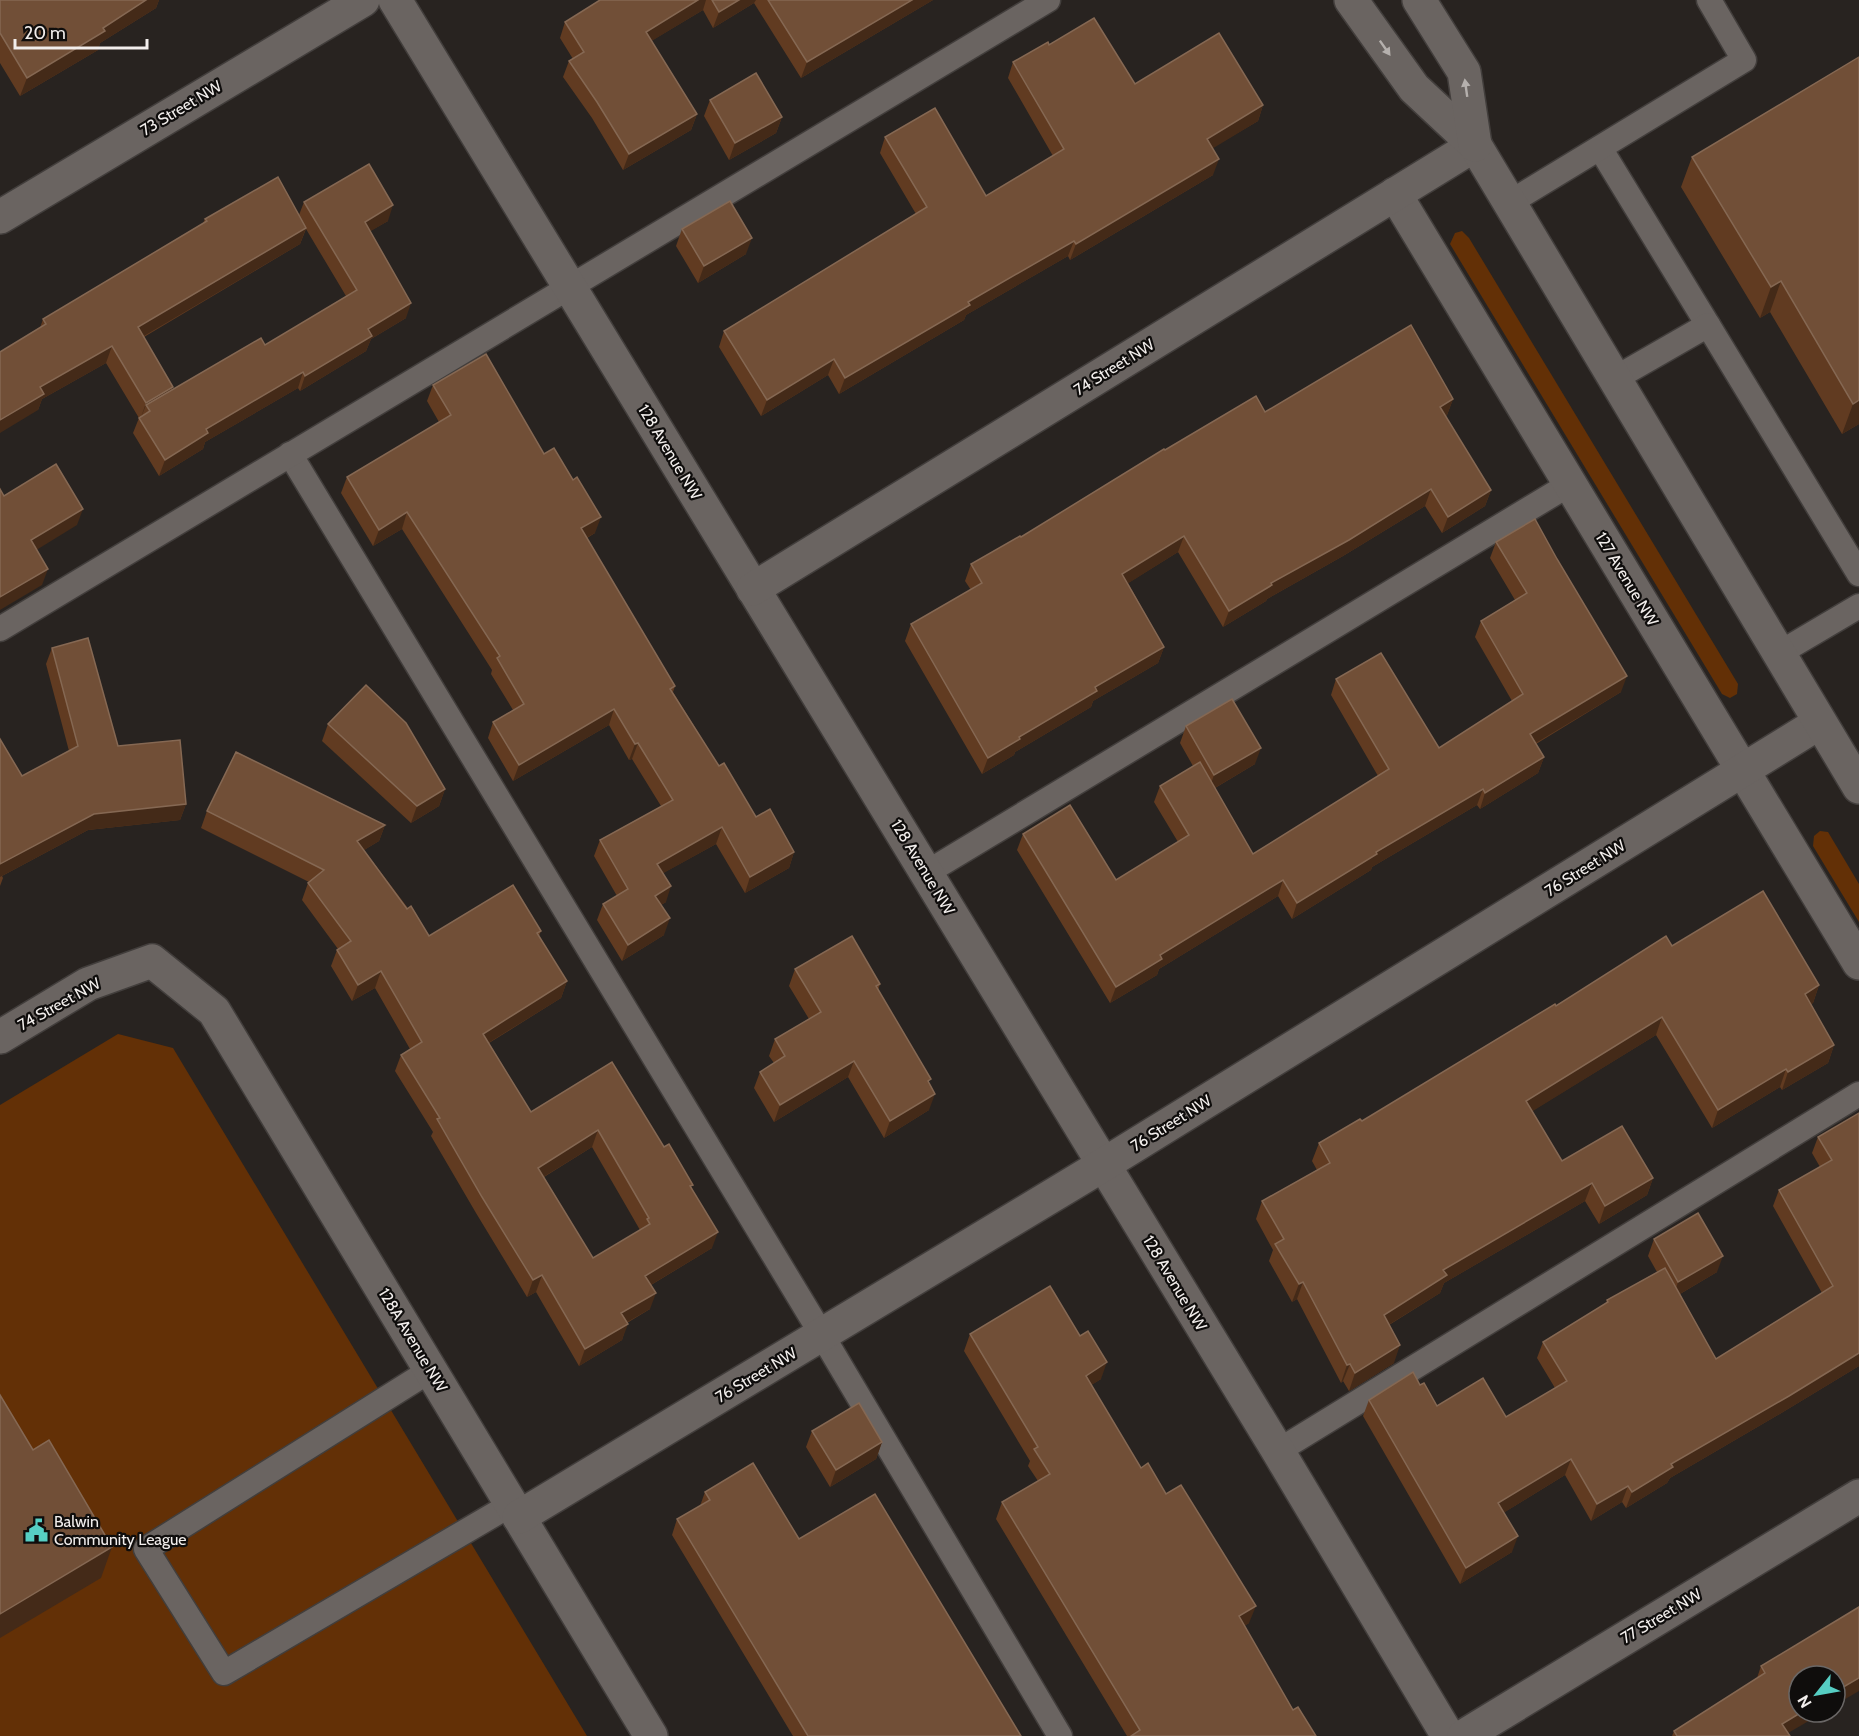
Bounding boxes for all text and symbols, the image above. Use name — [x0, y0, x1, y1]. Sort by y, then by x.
scale bar — [15, 12, 147, 50]
text: 20 m — [24, 22, 66, 44]
one-way arrow — [1379, 39, 1391, 55]
street label: 73 Street NW — [137, 76, 226, 140]
one-way arrow — [1462, 78, 1471, 97]
street label: 74 Street NW — [1070, 334, 1159, 399]
street label: 128 Avenue NW — [634, 401, 706, 504]
street label: 127 Avenue NW — [1592, 529, 1663, 630]
street label: 128 Avenue NW — [887, 816, 959, 919]
street label: 76 Street NW — [1541, 835, 1630, 900]
street label: 74 Street NW — [14, 973, 104, 1034]
street label: 76 Street NW — [1127, 1090, 1216, 1155]
street label: 128 Avenue NW — [1139, 1232, 1211, 1335]
street label: 128A Avenue NW — [375, 1285, 452, 1396]
street label: 76 Street NW — [712, 1343, 801, 1407]
place label: Balwin Community League — [54, 1512, 187, 1549]
public building icon: Balwin Community League — [23, 1517, 49, 1543]
street label: 77 Street NW — [1617, 1584, 1706, 1648]
north arrow — [1787, 1664, 1847, 1724]
text: N — [1794, 1692, 1816, 1711]

